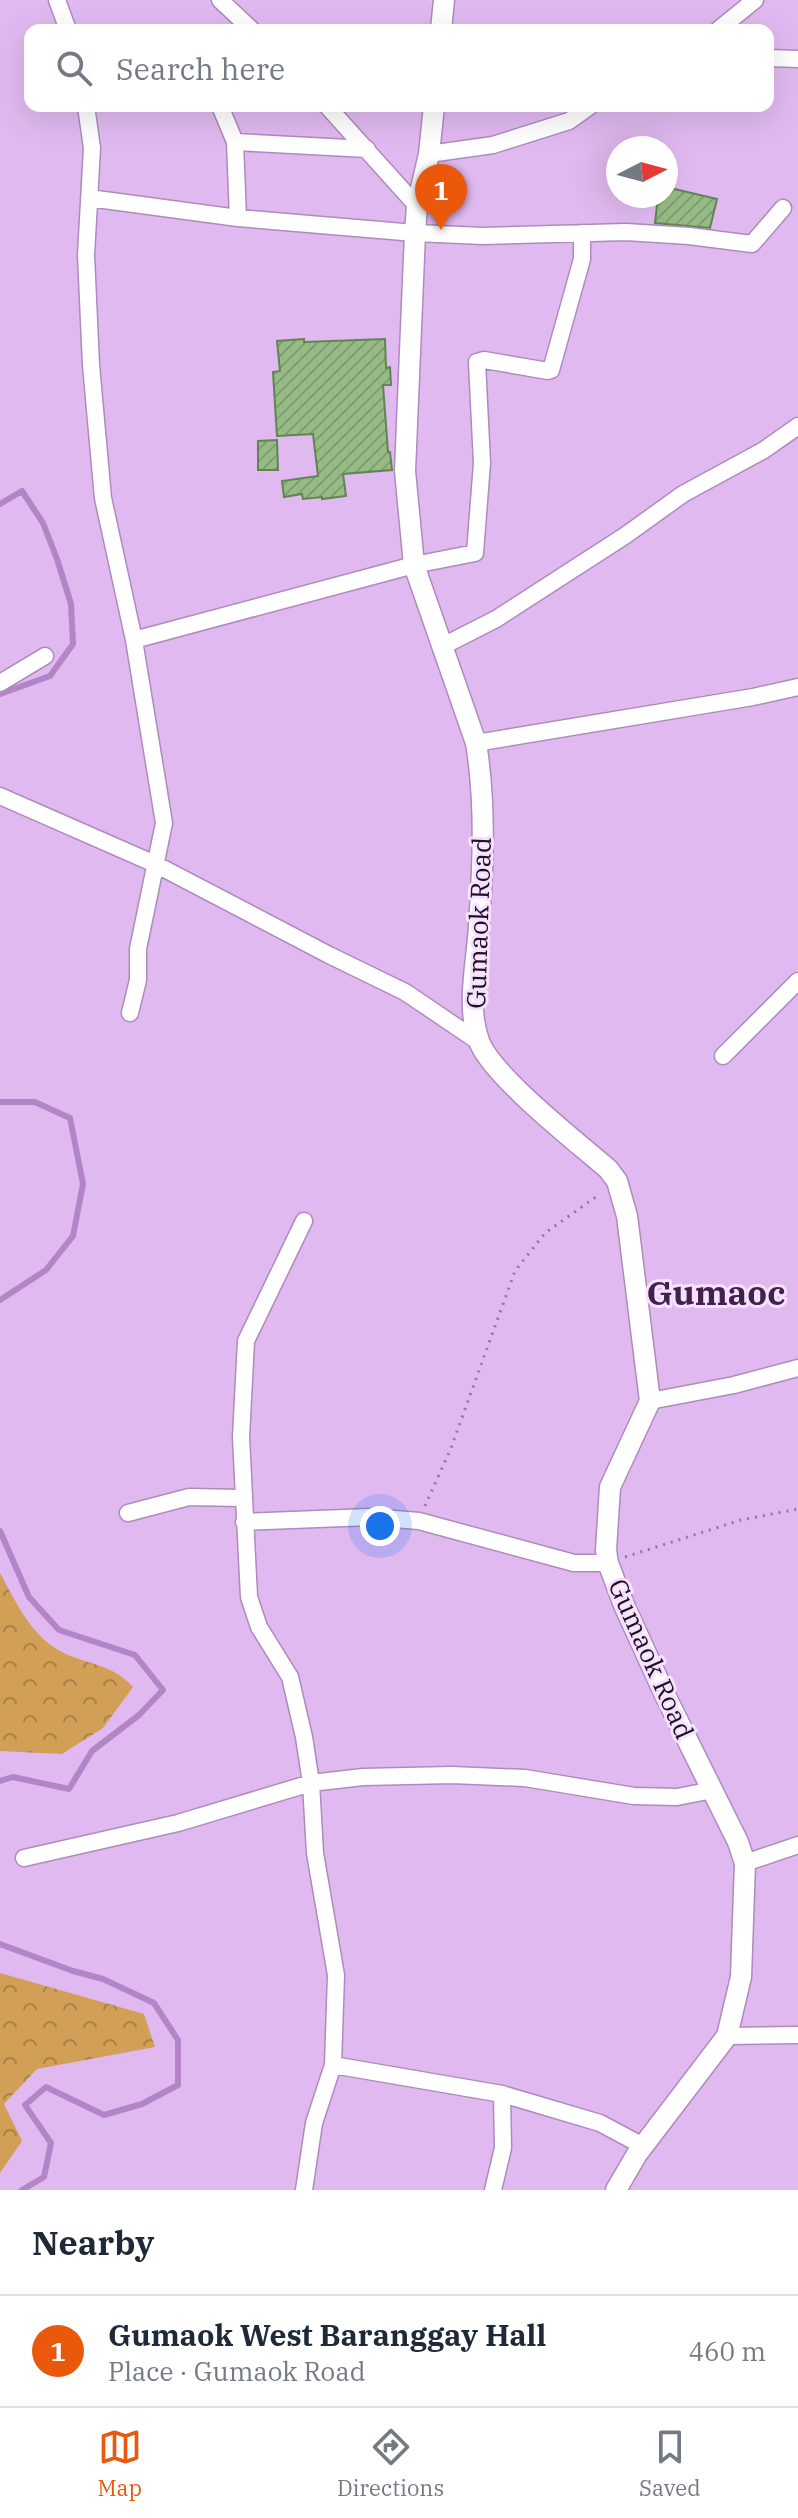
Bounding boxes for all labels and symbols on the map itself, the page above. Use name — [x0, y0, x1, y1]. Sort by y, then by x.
north arrow — [606, 136, 678, 208]
pin: 1 — [415, 164, 467, 230]
street label: Gumaok Road — [458, 837, 498, 1009]
district label: Gumaoc — [646, 1270, 786, 1314]
your location — [360, 1506, 400, 1546]
street label: Gumaok Road — [601, 1573, 702, 1744]

